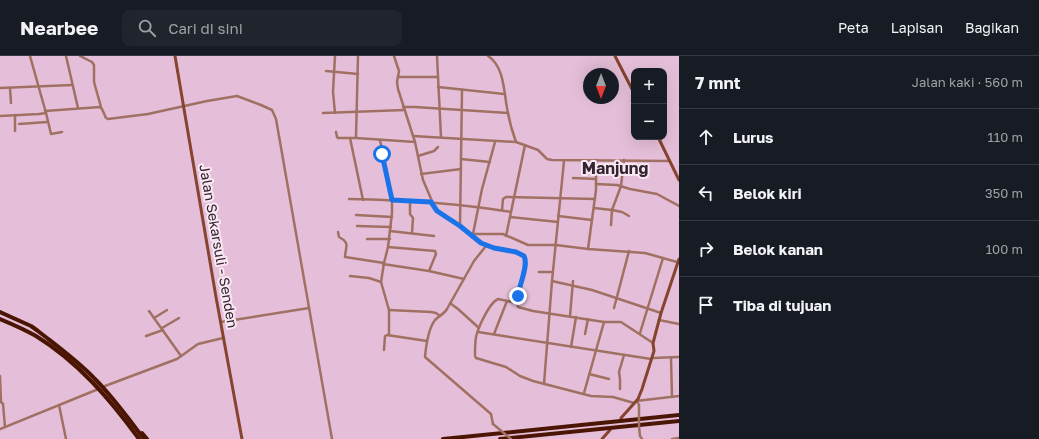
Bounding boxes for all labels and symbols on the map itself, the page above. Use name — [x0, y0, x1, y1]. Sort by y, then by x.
north arrow — [583, 68, 619, 104]
route start — [373, 145, 391, 163]
district label: Manjung — [582, 158, 648, 178]
street label: Jalan Sekarsuli - Senden — [196, 163, 242, 329]
route end — [509, 287, 527, 305]

